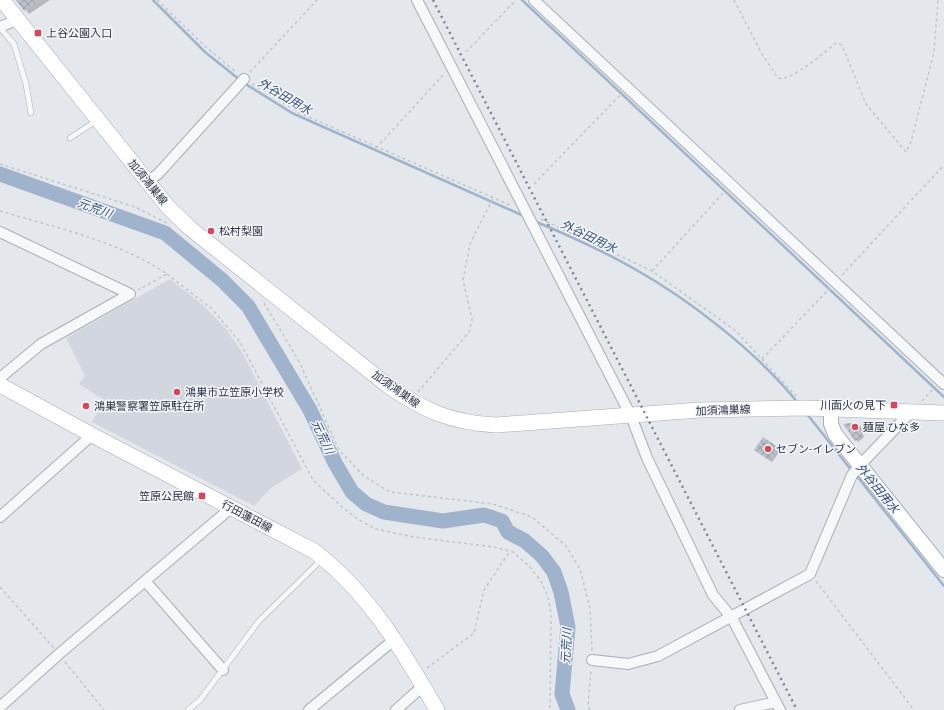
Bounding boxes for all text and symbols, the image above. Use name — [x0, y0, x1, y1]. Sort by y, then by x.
place label: 上谷公園入口 — [46, 26, 112, 40]
marker: 上谷公園入口 — [33, 28, 43, 38]
water label: 外谷田用水 — [255, 75, 316, 118]
street label: 加須鴻巣線 — [125, 156, 171, 208]
water label: 元荒川 — [76, 195, 116, 222]
water label: 外谷田用水 — [559, 216, 621, 257]
place label: 松村梨園 — [219, 224, 263, 238]
marker: 松村梨園 — [206, 226, 216, 236]
street label: 加須鴻巣線 — [369, 367, 423, 411]
place label: 鴻巣市立笠原小学校 — [185, 385, 284, 399]
marker: 鴻巣市立笠原小学校 — [172, 387, 182, 397]
place label: 川面火の見下 — [820, 398, 886, 412]
place label: 鴻巣警察署笠原駐在所 — [94, 399, 205, 413]
marker: 川面火の見下 — [889, 400, 899, 410]
marker: 鴻巣警察署笠原駐在所 — [81, 401, 91, 411]
street label: 加須鴻巣線 — [695, 402, 751, 418]
water label: 元荒川 — [309, 418, 338, 458]
place label: 麺屋 ひな多 — [863, 420, 920, 434]
marker: 麺屋 ひな多 — [850, 422, 860, 432]
place label: セブン-イレブン — [776, 442, 856, 456]
marker: セブン-イレブン — [763, 444, 773, 454]
water label: 外谷田用水 — [853, 460, 904, 518]
place label: 笠原公民館 — [139, 489, 194, 503]
marker: 笠原公民館 — [197, 491, 207, 501]
street label: 行田蓮田線 — [219, 497, 275, 535]
water label: 元荒川 — [558, 626, 575, 664]

